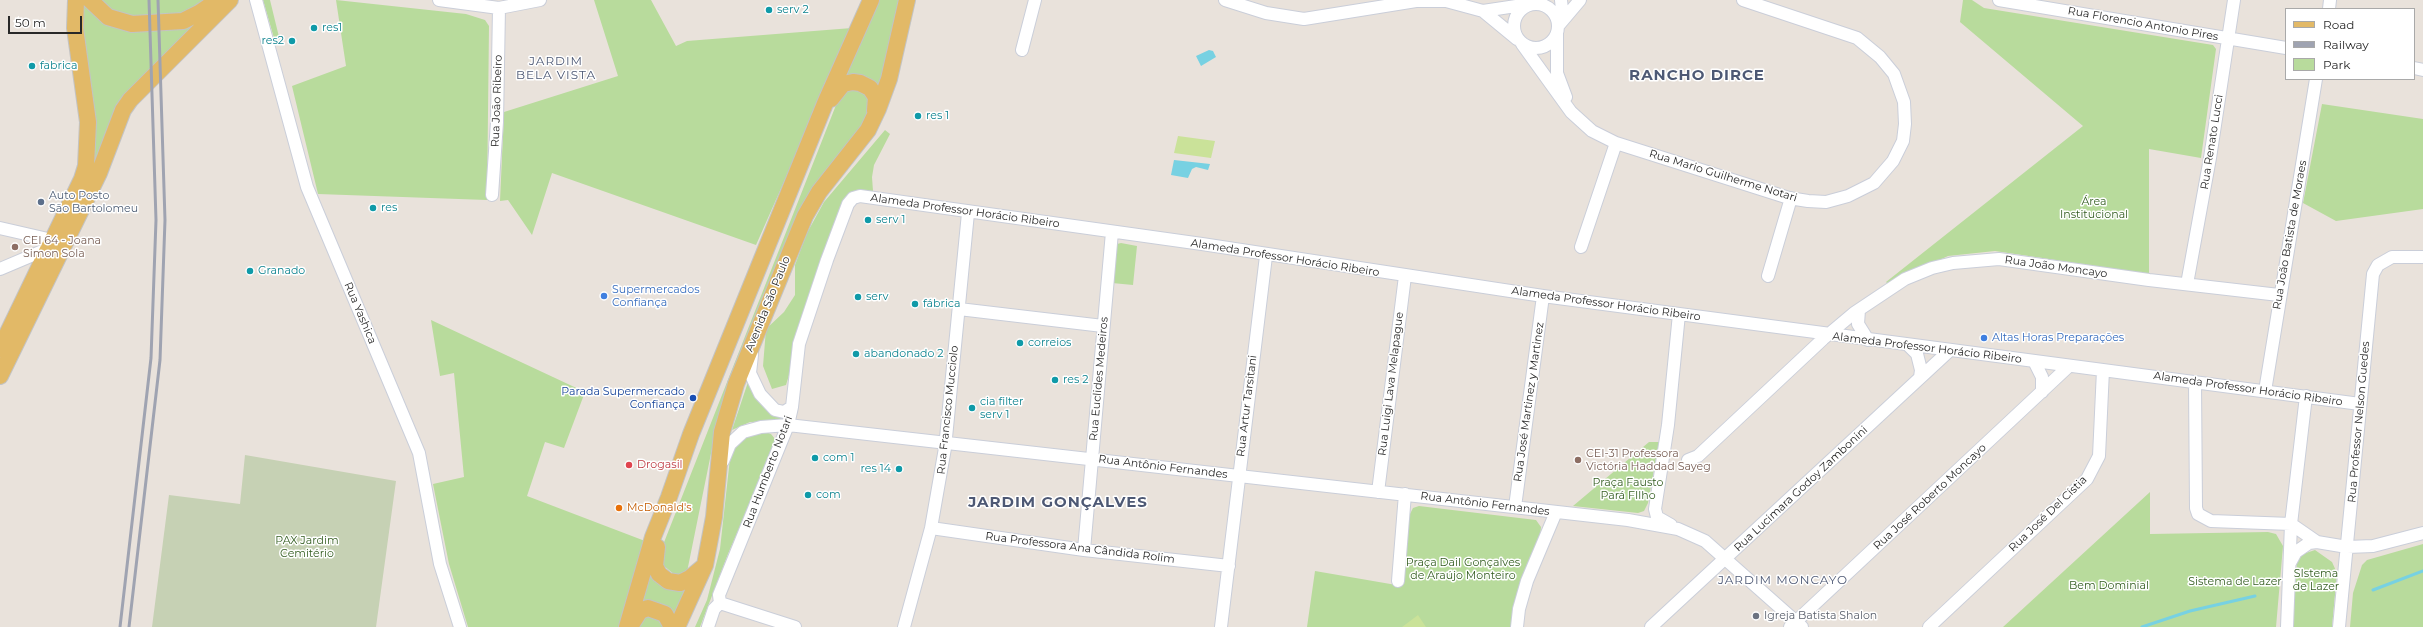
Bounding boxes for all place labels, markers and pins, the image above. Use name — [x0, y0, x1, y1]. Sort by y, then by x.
place label: serv 2 — [777, 3, 809, 17]
marker: serv 2 — [764, 5, 774, 15]
place label: res1 — [322, 21, 342, 35]
marker: res1 — [309, 23, 319, 33]
place label: res2 — [262, 34, 284, 48]
marker: res2 — [287, 36, 297, 46]
place label: fabrica — [40, 59, 78, 73]
marker: fabrica — [27, 61, 37, 71]
place label: res 1 — [926, 109, 949, 123]
marker: res 1 — [913, 111, 923, 121]
place label: Auto Posto São Bartolomeu — [49, 189, 138, 215]
marker: Auto Posto São Bartolomeu — [36, 197, 46, 207]
place label: res — [381, 201, 397, 215]
marker: res — [368, 203, 378, 213]
place label: serv 1 — [876, 213, 905, 227]
marker: serv 1 — [863, 215, 873, 225]
place label: CEI 64 - Joana Simon Sola — [23, 234, 101, 260]
marker: CEI 64 - Joana Simon Sola — [10, 242, 20, 252]
place label: Granado — [258, 264, 305, 278]
marker: Granado — [245, 266, 255, 276]
place label: Supermercados Confiança — [612, 283, 700, 309]
place label: serv — [866, 290, 889, 304]
marker: Supermercados Confiança — [599, 291, 609, 301]
marker: serv — [853, 292, 863, 302]
place label: fábrica — [923, 297, 961, 311]
marker: fábrica — [910, 299, 920, 309]
place label: Altas Horas Preparações — [1992, 331, 2124, 345]
marker: Altas Horas Preparações — [1979, 333, 1989, 343]
place label: correios — [1028, 336, 1071, 350]
marker: correios — [1015, 338, 1025, 348]
place label: abandonado 2 — [864, 347, 944, 361]
marker: abandonado 2 — [851, 349, 861, 359]
place label: res 2 — [1063, 373, 1088, 387]
marker: res 2 — [1050, 375, 1060, 385]
place label: Parada Supermercado Confiança — [561, 385, 685, 411]
marker: Parada Supermercado Confiança — [688, 393, 698, 403]
place label: cia filter serv 1 — [980, 395, 1023, 421]
marker: cia filter serv 1 — [967, 403, 977, 413]
place label: CEI-31 Professora Victória Haddad Sayeg — [1586, 447, 1711, 473]
place label: com 1 — [823, 451, 855, 465]
marker: com 1 — [810, 453, 820, 463]
marker: CEI-31 Professora Victória Haddad Sayeg — [1573, 455, 1583, 465]
place label: Drogasil — [637, 458, 683, 472]
marker: Drogasil — [624, 460, 634, 470]
place label: res 14 — [861, 462, 891, 476]
marker: res 14 — [894, 464, 904, 474]
place label: com — [816, 488, 841, 502]
marker: com — [803, 490, 813, 500]
place label: McDonald's — [627, 501, 692, 515]
marker: McDonald's — [614, 503, 624, 513]
place label: Igreja Batista Shalon — [1764, 609, 1877, 623]
marker: Igreja Batista Shalon — [1751, 611, 1761, 621]

